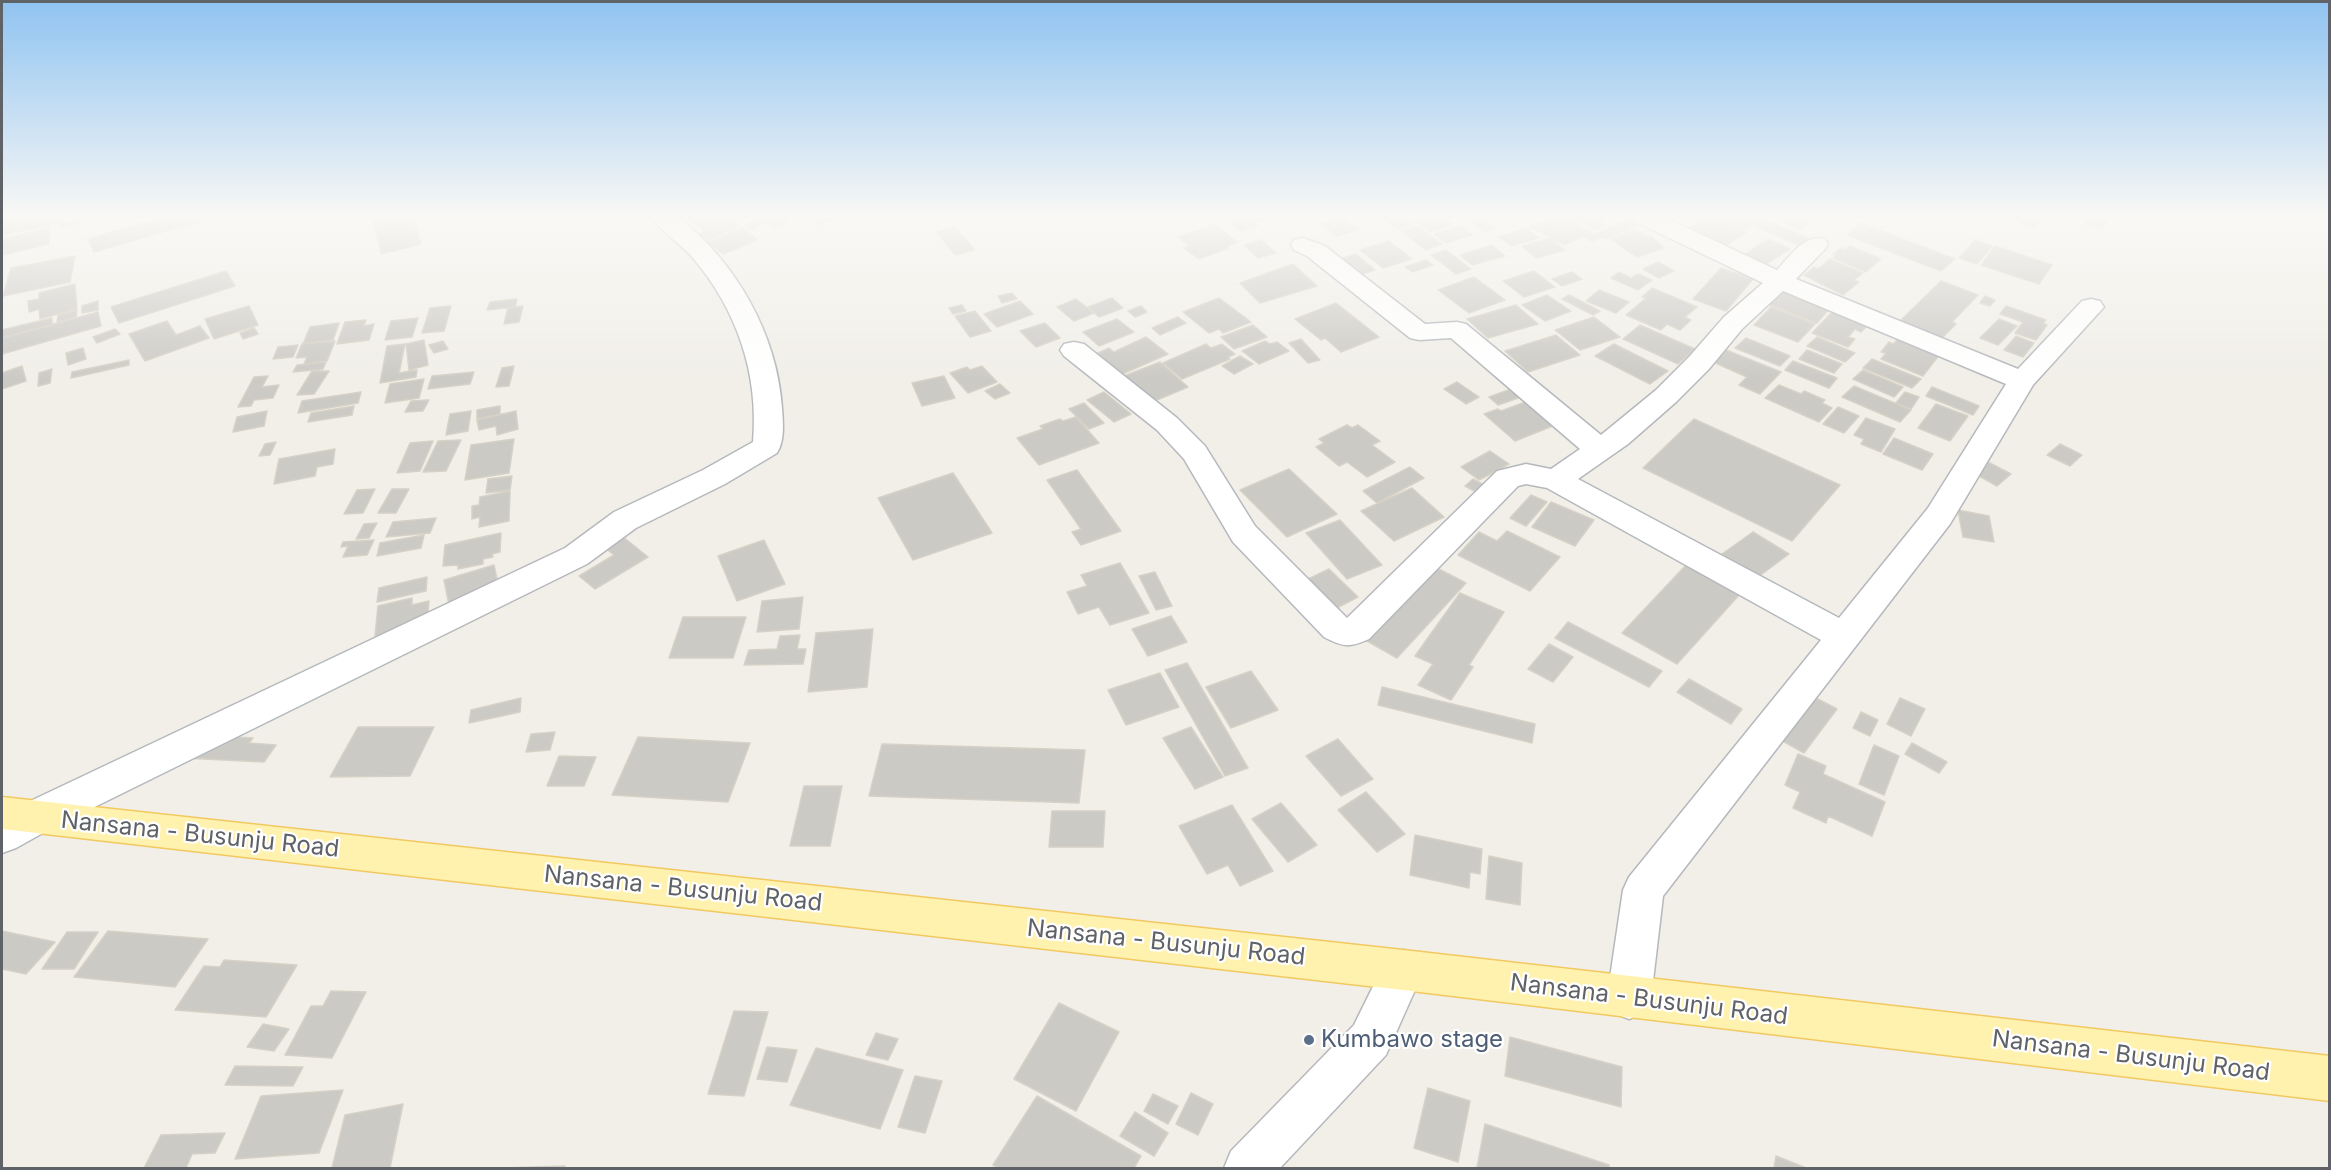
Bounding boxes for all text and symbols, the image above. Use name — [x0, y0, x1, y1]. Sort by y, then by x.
street label: Nansana - Busunju Road — [59, 806, 341, 864]
street label: Nansana - Busunju Road — [542, 860, 824, 918]
street label: Nansana - Busunju Road — [1025, 914, 1307, 972]
street label: Nansana - Busunju Road — [1508, 969, 1790, 1031]
street label: Nansana - Busunju Road — [1990, 1025, 2272, 1087]
place label: Kumbawo stage — [1321, 1026, 1503, 1054]
marker: Kumbawo stage — [1302, 1033, 1316, 1047]

